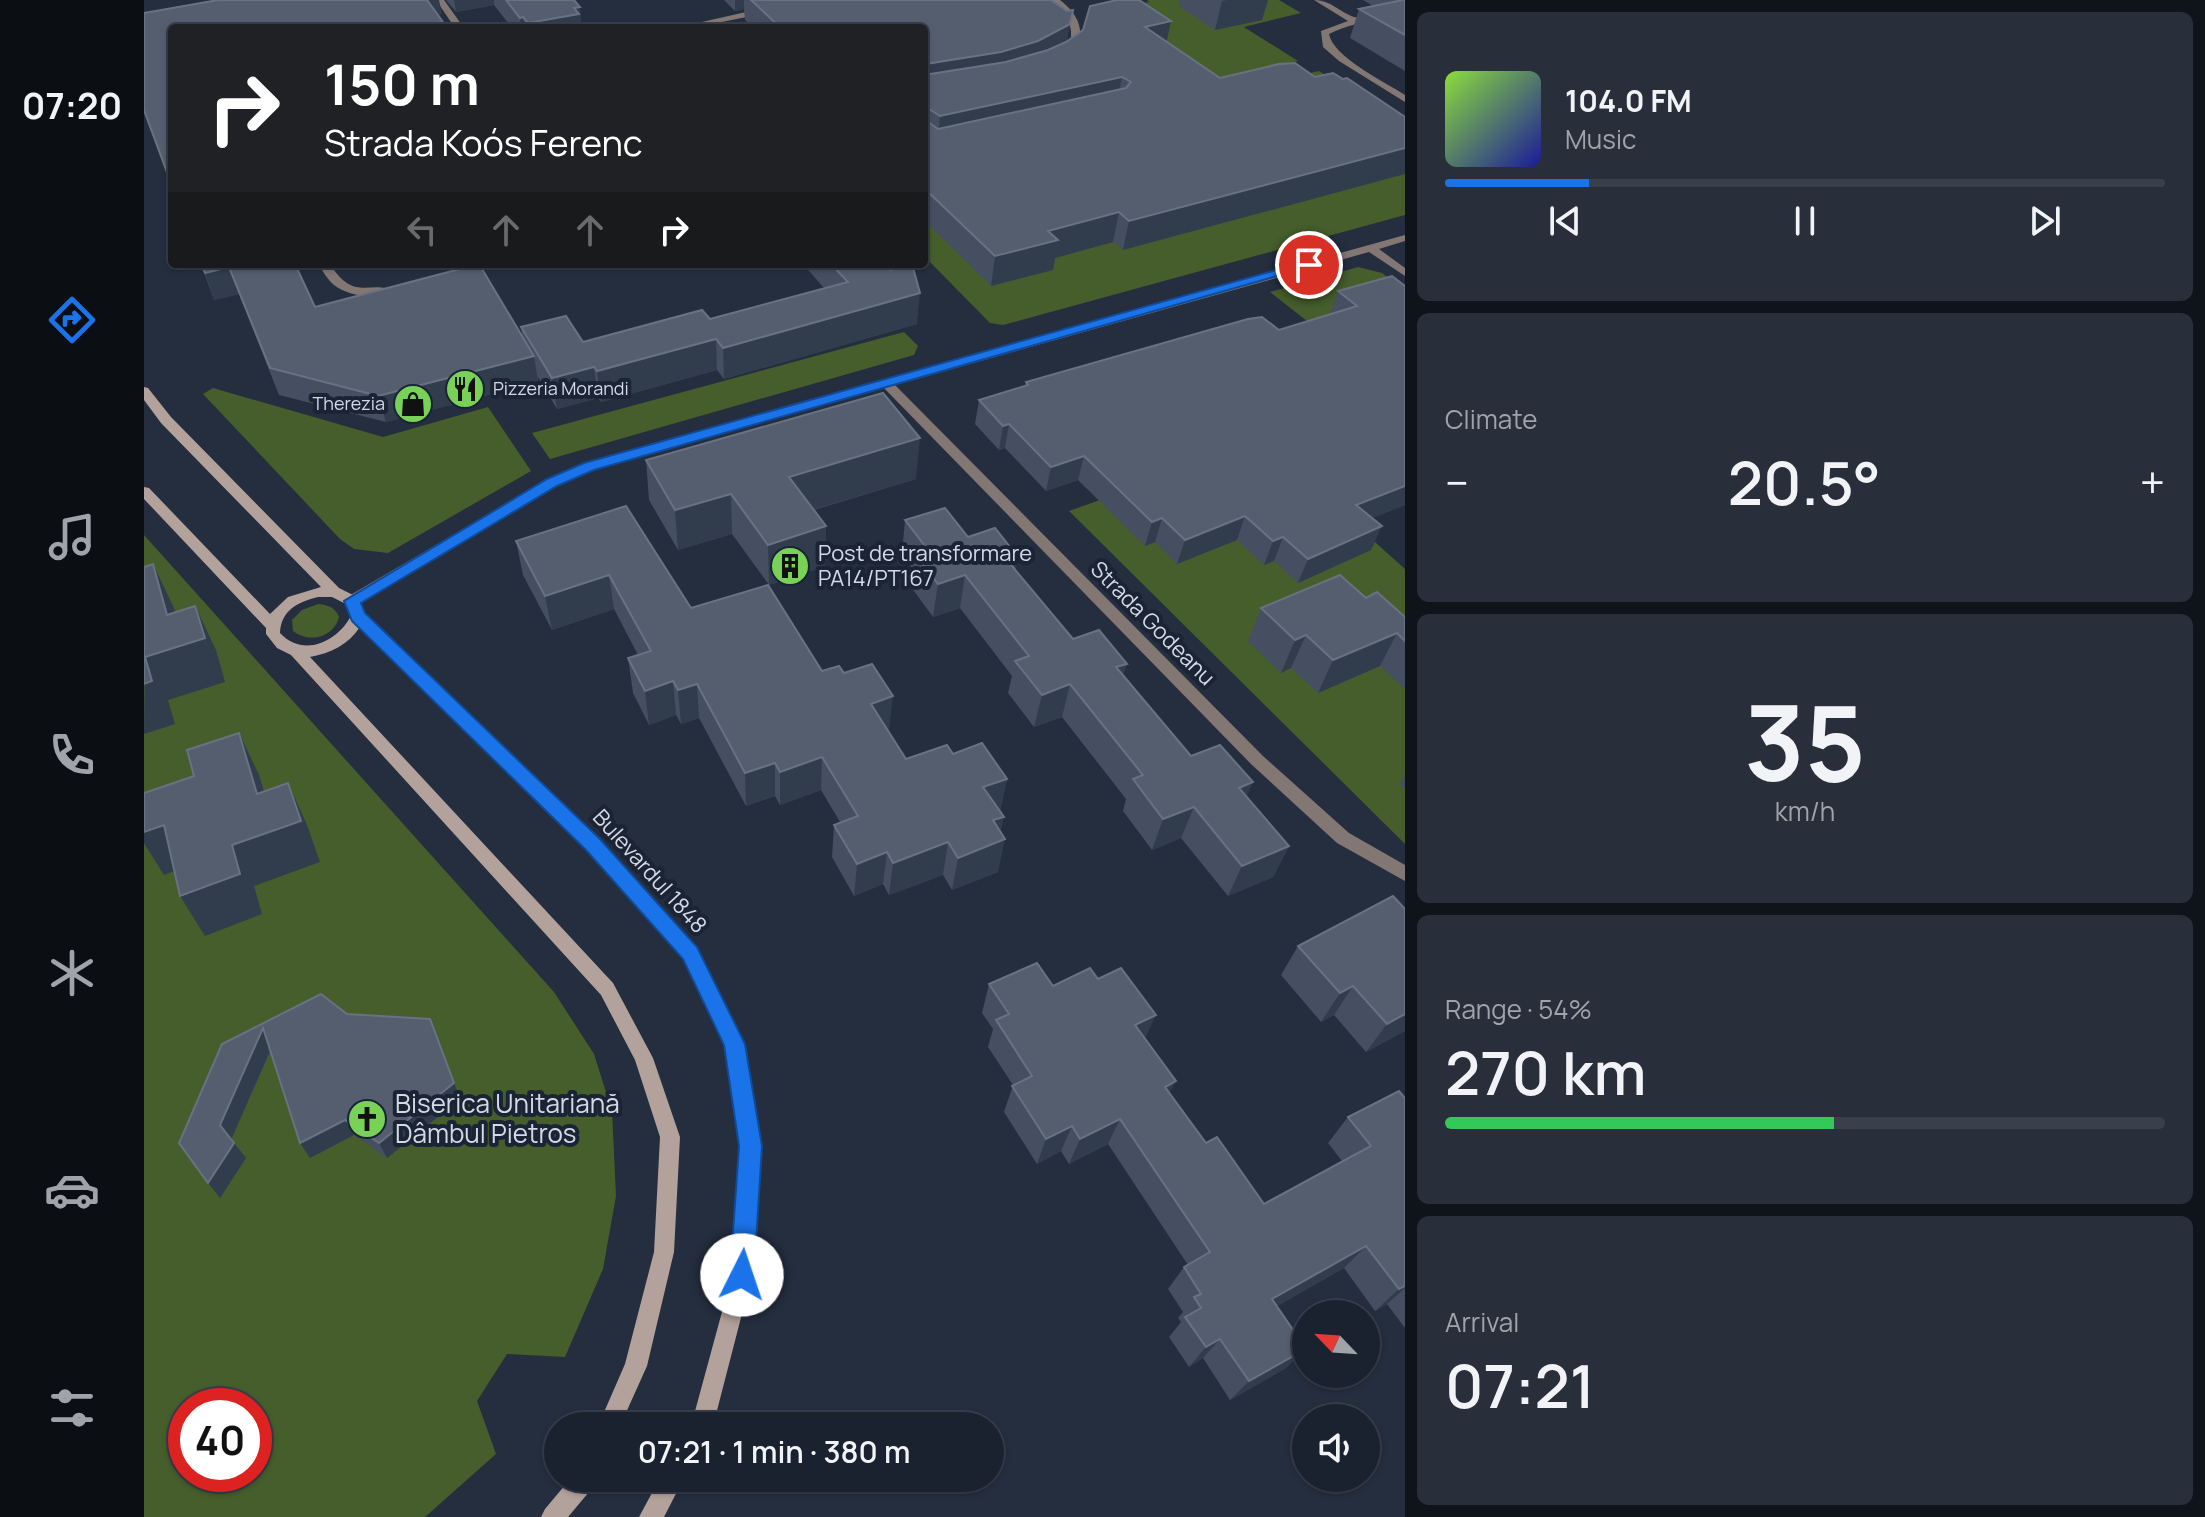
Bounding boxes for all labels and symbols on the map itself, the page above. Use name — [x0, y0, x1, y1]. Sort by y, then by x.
pin — [1275, 231, 1343, 299]
restaurant icon: Pizzeria Morandi — [444, 368, 486, 410]
place label: Pizzeria Morandi — [493, 376, 629, 400]
shop icon: Therezia — [392, 383, 434, 425]
place label: Therezia — [312, 391, 385, 415]
place label: Post de transformare PA14/PT167 — [818, 538, 1032, 593]
building icon: Post de transformare PA14/PT167 — [769, 545, 811, 587]
street label: Strada Godeanu — [1084, 554, 1222, 692]
street label: Bulevardul 1848 — [586, 803, 714, 939]
place label: Biserica Unitariană Dâmbul Pietros — [395, 1085, 620, 1151]
church icon: Biserica Unitariană Dâmbul Pietros — [346, 1098, 388, 1140]
position arrow — [700, 1233, 784, 1317]
north arrow — [1292, 1300, 1380, 1388]
speed limit sign: 40 — [168, 1388, 272, 1492]

